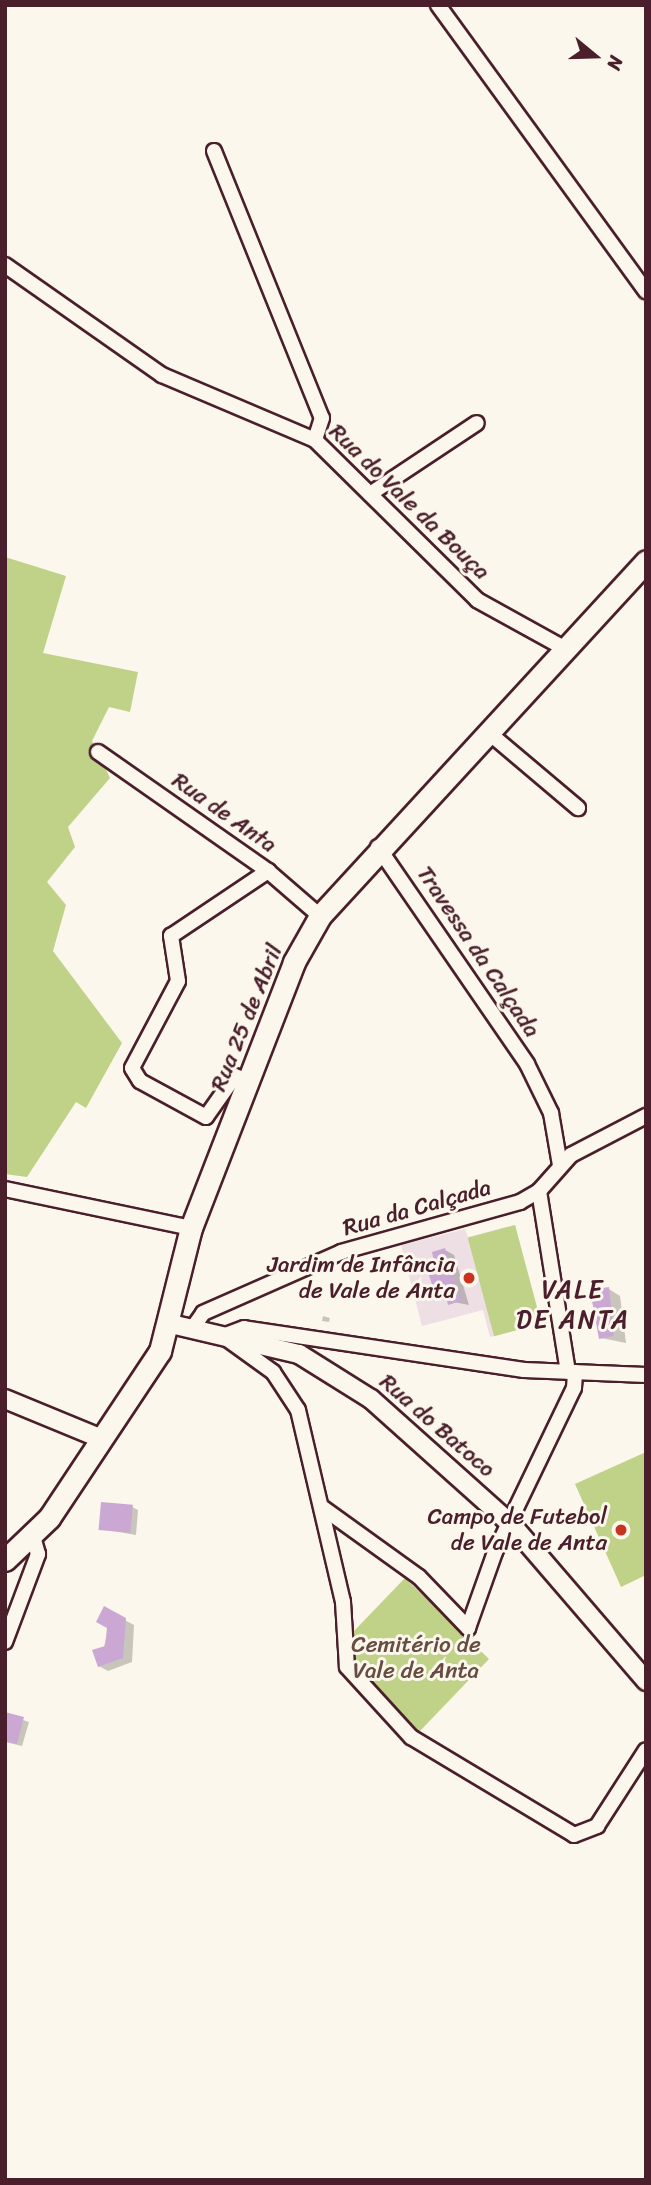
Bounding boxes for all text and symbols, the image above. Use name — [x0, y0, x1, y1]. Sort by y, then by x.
north arrow — [560, 21, 630, 91]
text: N — [598, 51, 633, 75]
street label: Rua do Vale da Bouça — [323, 418, 495, 586]
street label: Rua de Anta — [166, 766, 282, 860]
street label: Travessa da Calçada — [410, 861, 546, 1043]
street label: Rua 25 de Abril — [205, 940, 289, 1096]
street label: Rua da Calçada — [340, 1174, 494, 1242]
place label: Jardim de Infância de Vale de Anta — [266, 1251, 455, 1305]
marker: Jardim de Infância de Vale de Anta — [461, 1270, 477, 1286]
district label: VALE DE ANTA — [517, 1274, 629, 1336]
street label: Rua do Batoco — [374, 1368, 500, 1484]
place label: Campo de Futebol de Vale de Anta — [427, 1503, 607, 1557]
marker: Campo de Futebol de Vale de Anta — [613, 1522, 629, 1538]
park label: Cemitério de Vale de Anta — [351, 1631, 481, 1685]

